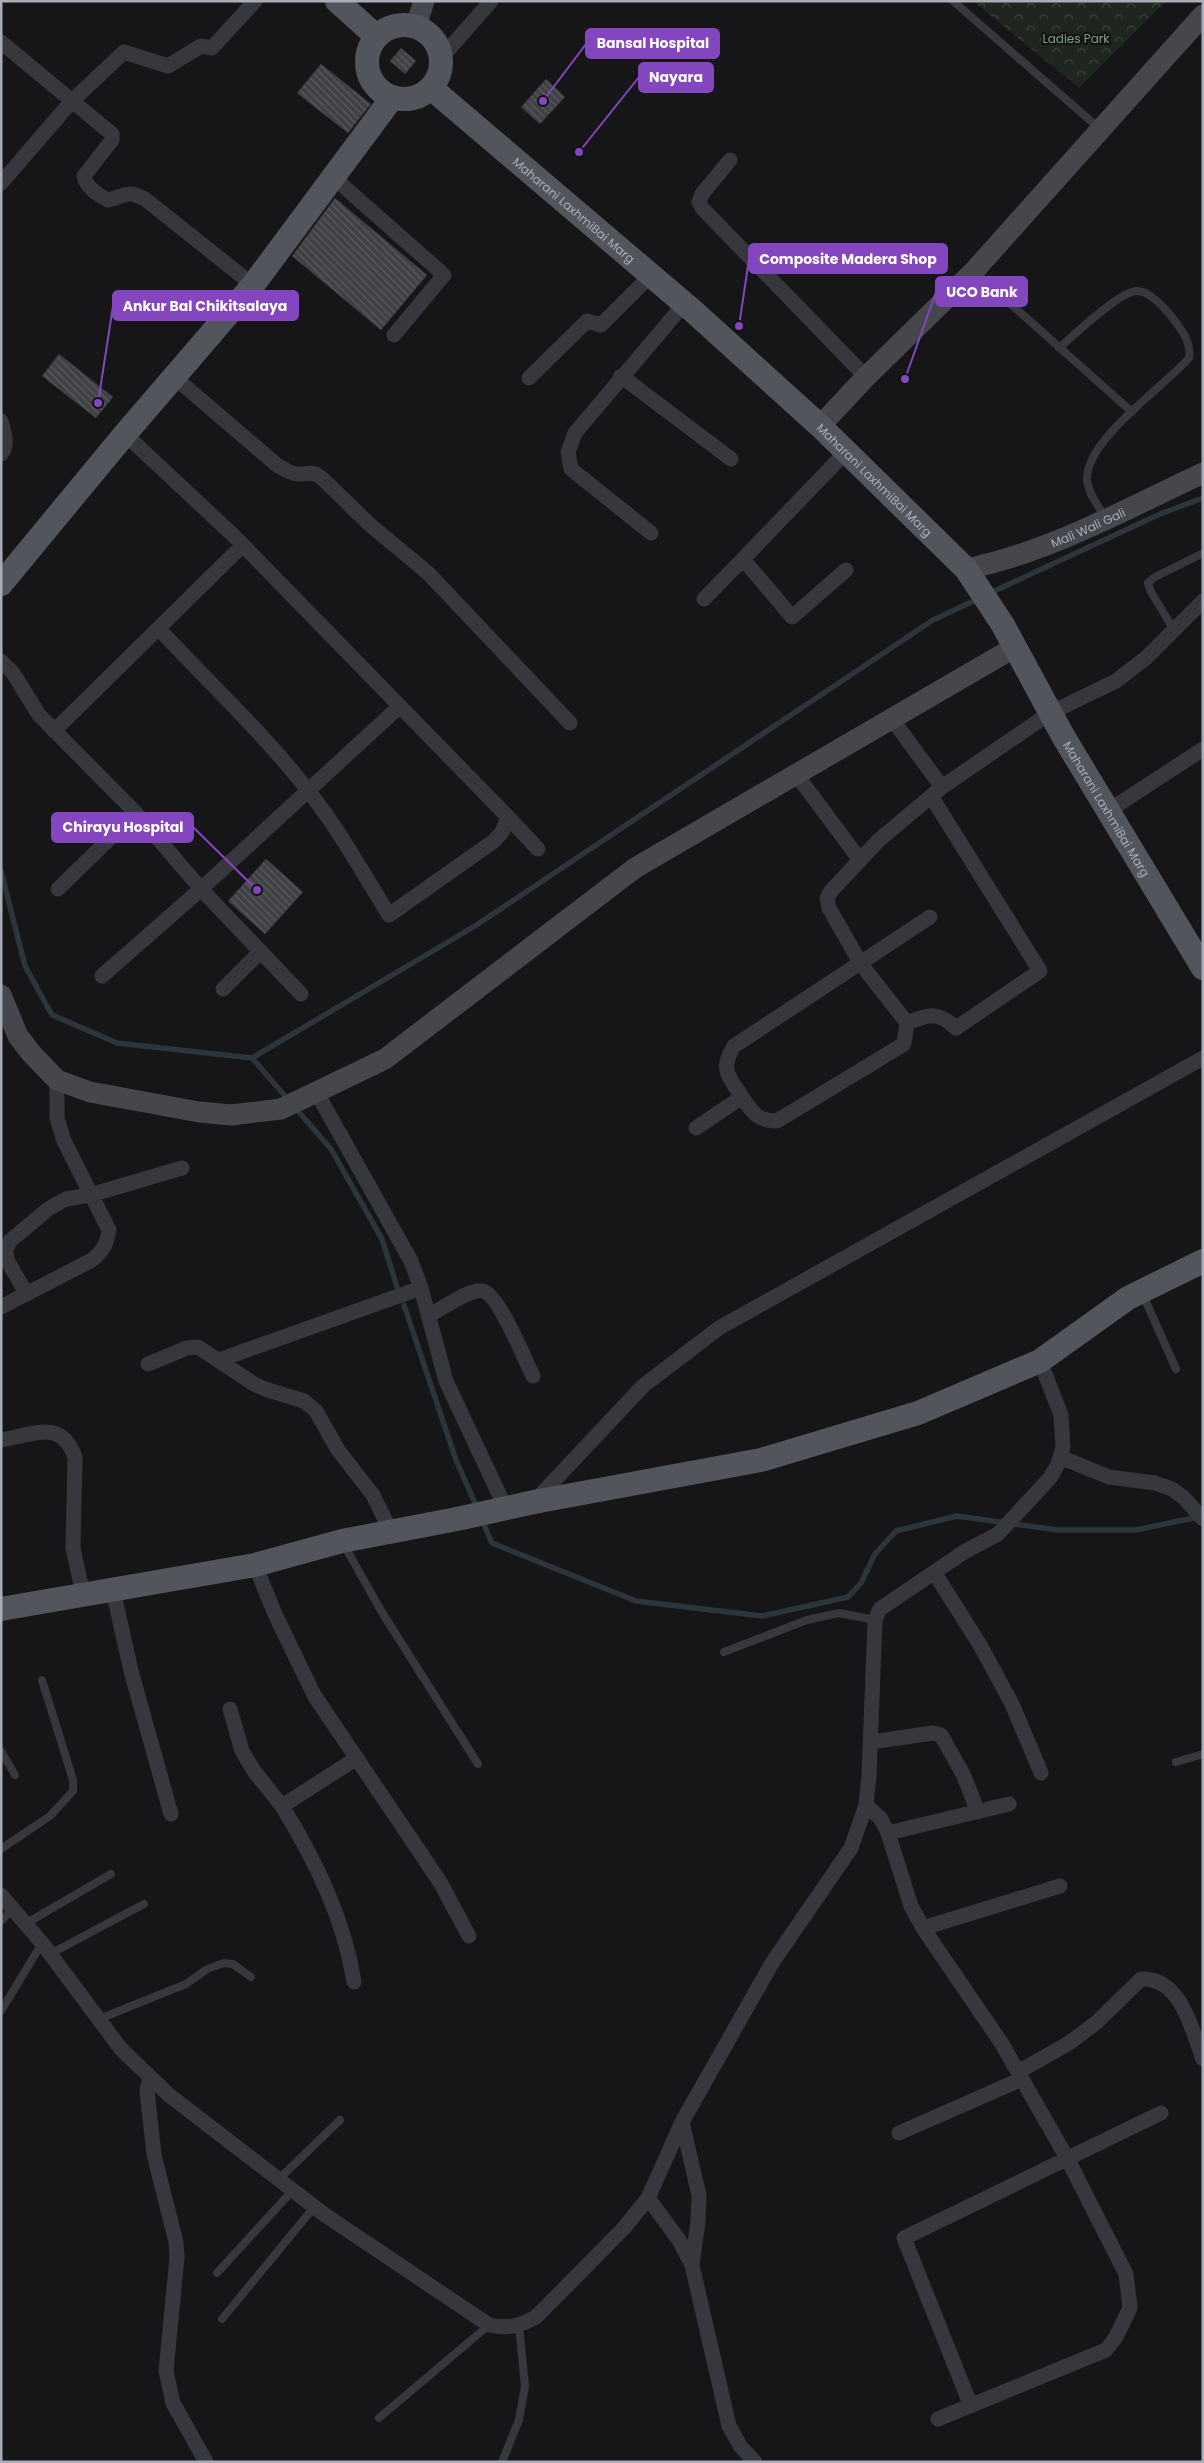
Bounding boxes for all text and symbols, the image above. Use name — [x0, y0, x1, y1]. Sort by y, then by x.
callout: Bansal Hospital — [586, 29, 719, 58]
park label: Ladies Park — [1043, 30, 1110, 47]
text: Bansal Hospital — [597, 33, 709, 53]
callout: Nayara — [639, 63, 713, 92]
text: Nayara — [649, 67, 703, 87]
street label: Maharani LaxhmiBai Marg — [509, 153, 639, 267]
callout: Composite Madera Shop — [749, 244, 947, 273]
text: Composite Madera Shop — [759, 249, 937, 269]
callout: UCO Bank — [936, 277, 1027, 306]
text: UCO Bank — [946, 282, 1018, 302]
callout: Ankur Bal Chikitsalaya — [113, 291, 298, 320]
text: Ankur Bal Chikitsalaya — [123, 296, 287, 316]
street label: Maharani LaxhmiBai Marg — [813, 419, 936, 540]
street label: Mali Wali Gali — [1048, 503, 1128, 551]
street label: Maharani LaxhmiBai Marg — [1059, 738, 1154, 880]
callout: Chirayu Hospital — [52, 813, 193, 842]
text: Chirayu Hospital — [63, 817, 183, 837]

